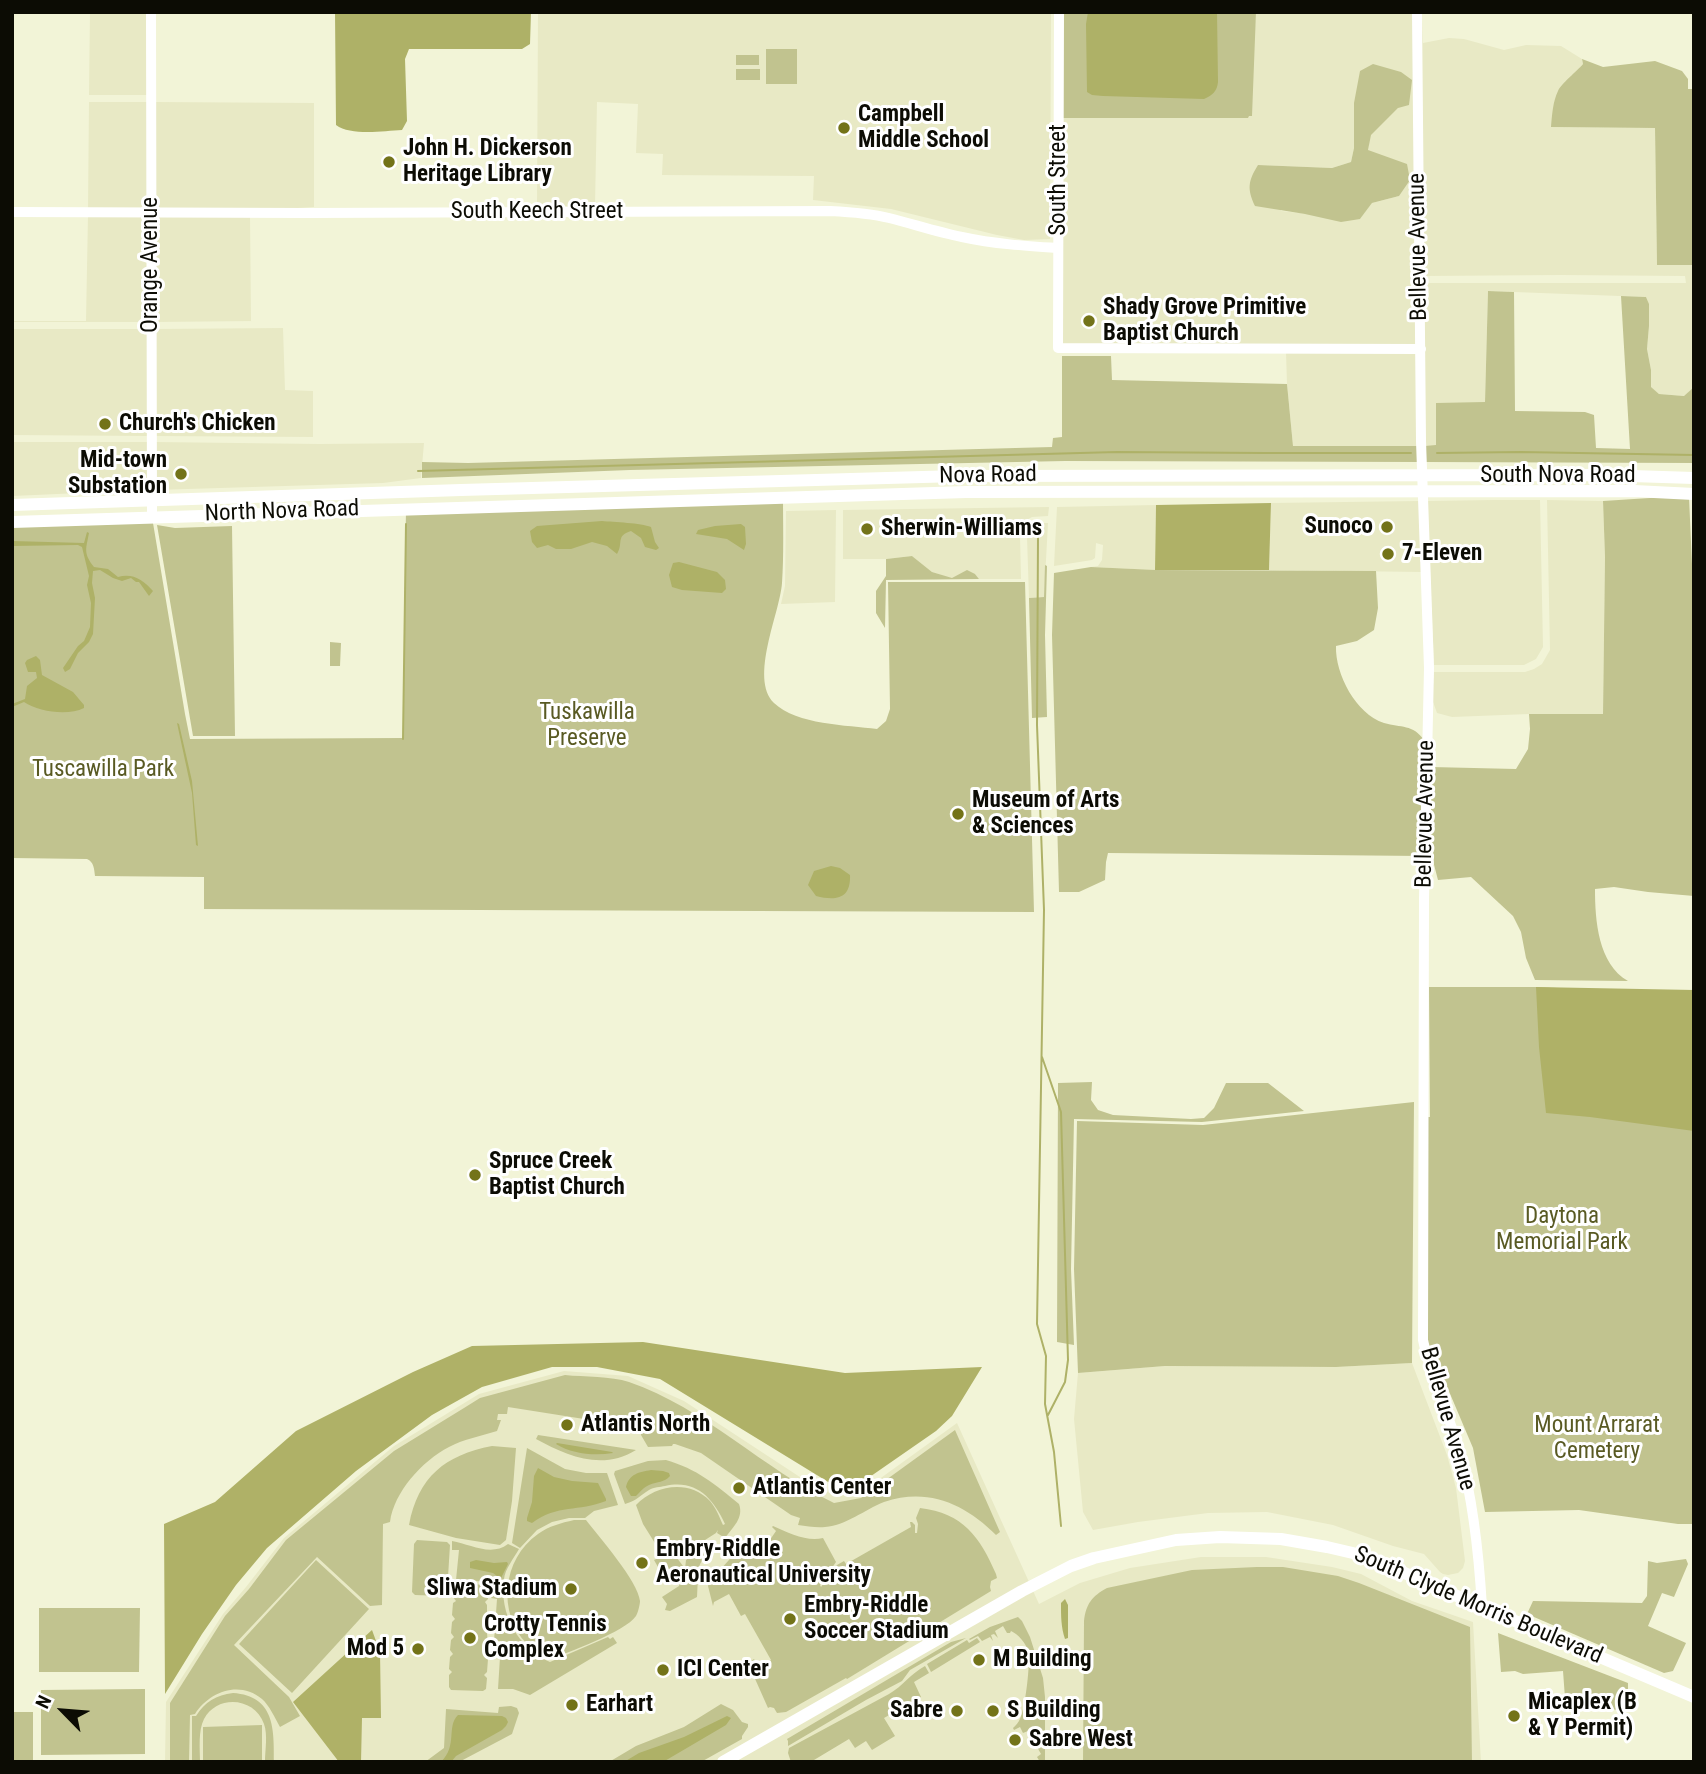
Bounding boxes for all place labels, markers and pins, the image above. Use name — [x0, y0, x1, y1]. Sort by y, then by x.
place label: Campbell Middle School — [858, 101, 989, 155]
marker: Campbell Middle School — [836, 120, 852, 136]
place label: John H. Dickerson Heritage Library — [403, 135, 572, 189]
marker: John H. Dickerson Heritage Library — [381, 154, 397, 170]
place label: Shady Grove Primitive Baptist Church — [1103, 294, 1306, 348]
marker: Shady Grove Primitive Baptist Church — [1081, 313, 1097, 329]
place label: Church's Chicken — [119, 410, 275, 438]
marker: Church's Chicken — [97, 416, 113, 432]
place label: Mid-town Substation — [68, 447, 167, 501]
marker: Mid-town Substation — [173, 466, 189, 482]
place label: Sunoco — [1304, 513, 1373, 541]
place label: Sherwin-Williams — [881, 515, 1042, 543]
marker: Sunoco — [1379, 519, 1395, 535]
marker: Sherwin-Williams — [859, 521, 875, 537]
place label: 7-Eleven — [1402, 540, 1482, 568]
marker: 7-Eleven — [1380, 546, 1396, 562]
place label: Museum of Arts & Sciences — [972, 787, 1120, 841]
marker: Museum of Arts & Sciences — [950, 806, 966, 822]
place label: Spruce Creek Baptist Church — [489, 1148, 625, 1202]
marker: Spruce Creek Baptist Church — [467, 1167, 483, 1183]
place label: Atlantis North — [581, 1411, 710, 1439]
marker: Atlantis North — [559, 1417, 575, 1433]
place label: Atlantis Center — [753, 1474, 891, 1502]
marker: Atlantis Center — [731, 1480, 747, 1496]
place label: Embry-Riddle Aeronautical University — [656, 1536, 871, 1590]
marker: Embry-Riddle Aeronautical University — [634, 1555, 650, 1571]
place label: Sliwa Stadium — [426, 1575, 557, 1603]
marker: Sliwa Stadium — [563, 1581, 579, 1597]
place label: Embry-Riddle Soccer Stadium — [804, 1592, 949, 1646]
place label: Crotty Tennis Complex — [484, 1611, 607, 1665]
marker: Embry-Riddle Soccer Stadium — [782, 1611, 798, 1627]
marker: Crotty Tennis Complex — [462, 1630, 478, 1646]
place label: Mod 5 — [347, 1635, 404, 1663]
marker: Mod 5 — [410, 1641, 426, 1657]
place label: M Building — [993, 1646, 1092, 1674]
marker: M Building — [971, 1652, 987, 1668]
place label: ICI Center — [677, 1656, 769, 1684]
marker: ICI Center — [655, 1662, 671, 1678]
place label: Micaplex (B & Y Permit) — [1528, 1689, 1637, 1743]
place label: Earhart — [586, 1691, 653, 1719]
marker: Earhart — [564, 1697, 580, 1713]
place label: Sabre — [890, 1697, 943, 1725]
place label: S Building — [1007, 1697, 1101, 1725]
marker: Sabre — [949, 1703, 965, 1719]
marker: S Building — [985, 1703, 1001, 1719]
marker: Micaplex (B & Y Permit) — [1506, 1708, 1522, 1724]
place label: Sabre West — [1029, 1726, 1133, 1754]
marker: Sabre West — [1007, 1732, 1023, 1748]

